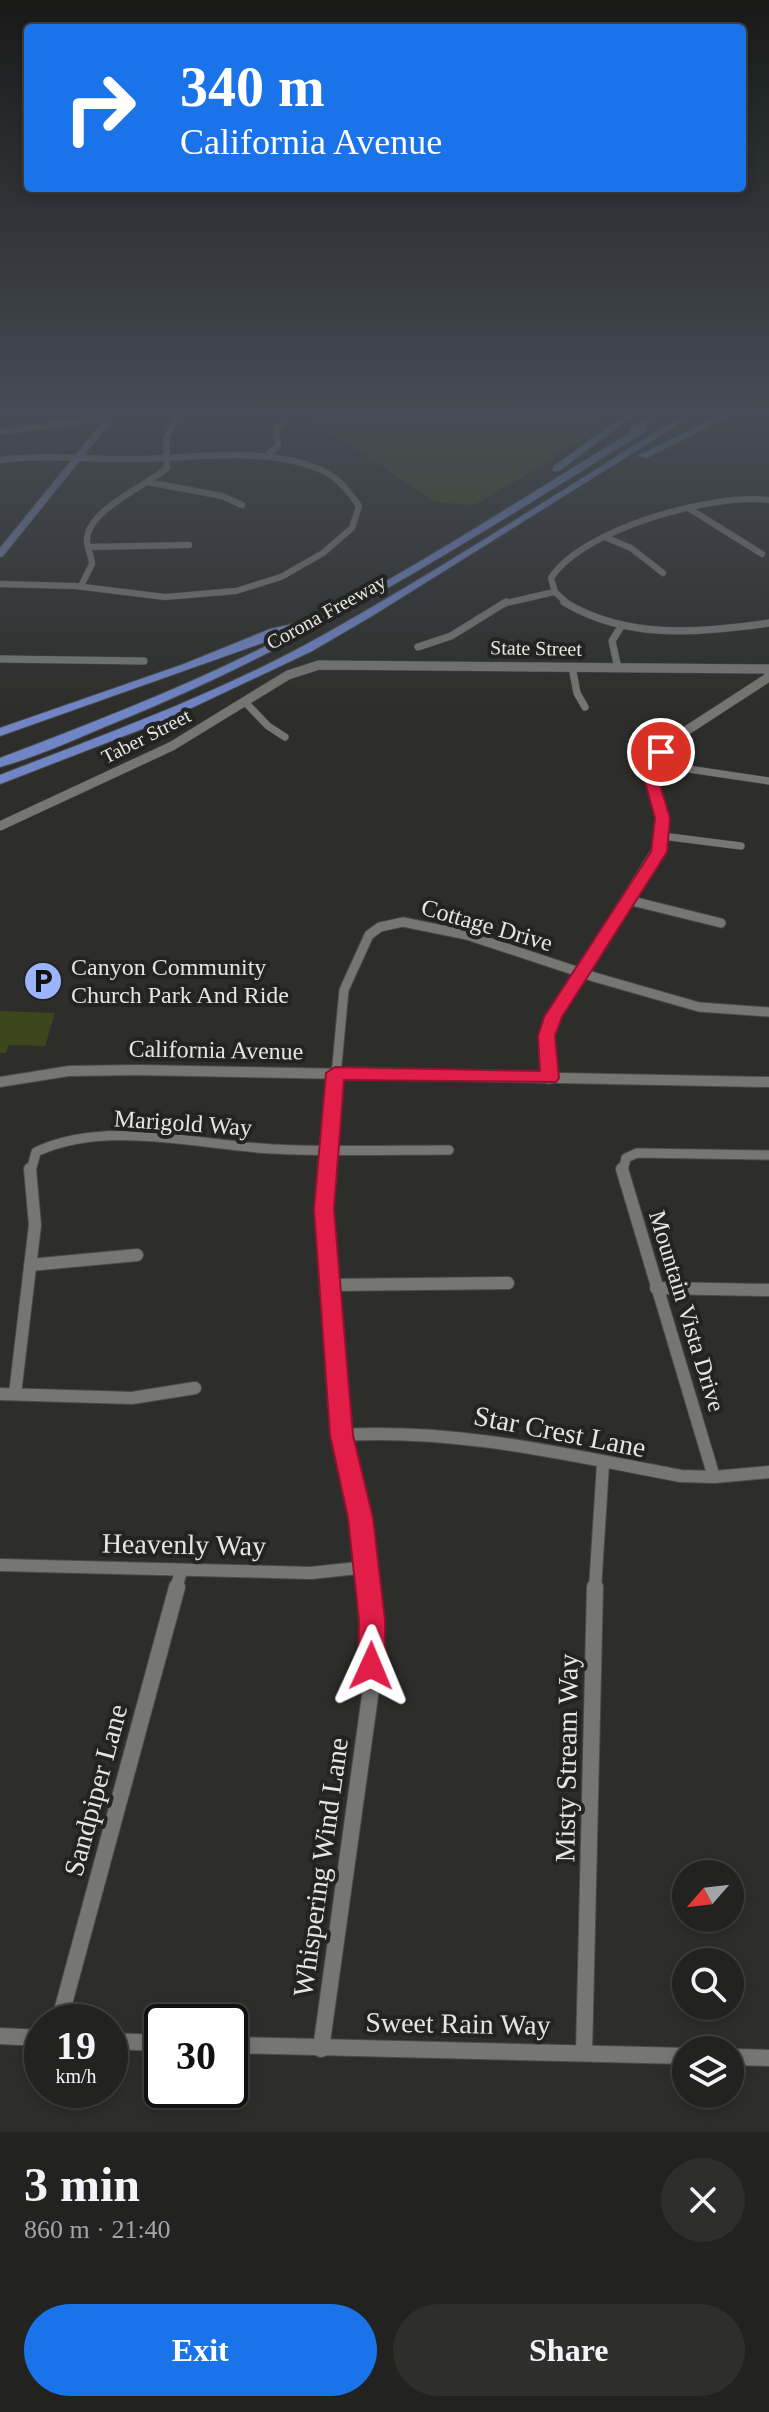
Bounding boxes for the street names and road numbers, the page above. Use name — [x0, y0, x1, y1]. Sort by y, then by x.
street label: Corona Freeway — [263, 570, 390, 655]
street label: State Street — [490, 636, 582, 660]
street label: Taber Street — [98, 704, 195, 768]
street label: Cottage Drive — [418, 894, 556, 956]
street label: California Avenue — [128, 1035, 304, 1065]
street label: Marigold Way — [113, 1105, 253, 1141]
street label: Mountain Vista Drive — [644, 1207, 730, 1415]
street label: Star Crest Lane — [471, 1400, 648, 1463]
street label: Heavenly Way — [102, 1528, 266, 1561]
street label: Misty Stream Way — [549, 1653, 584, 1863]
street label: Sandpiper Lane — [58, 1701, 133, 1879]
street label: Whispering Wind Lane — [287, 1736, 354, 1999]
street label: Sweet Rain Way — [365, 2006, 551, 2041]

